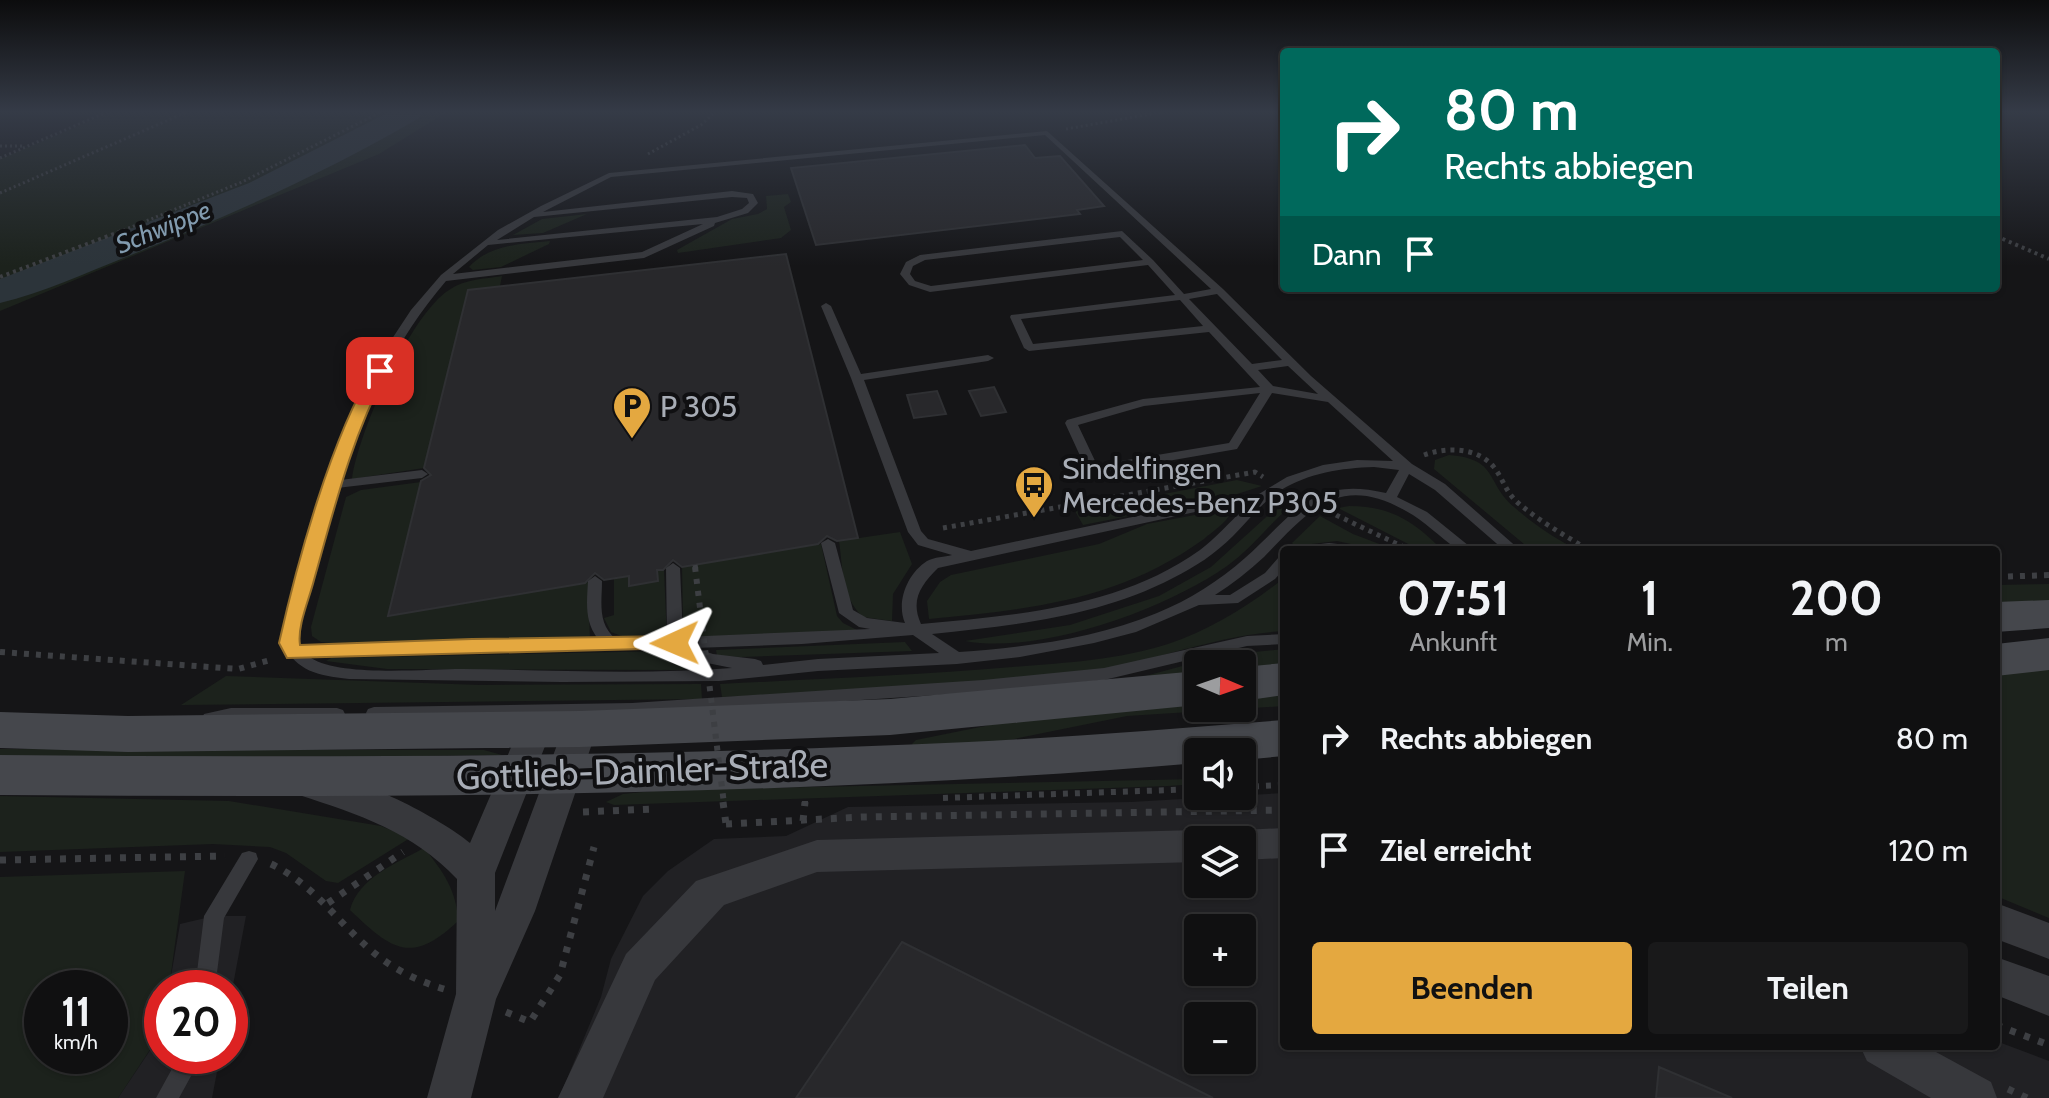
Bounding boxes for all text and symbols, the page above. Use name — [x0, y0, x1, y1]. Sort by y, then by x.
text: 80 m — [1444, 76, 1579, 144]
icon: right — [1312, 80, 1416, 184]
text: Rechts abbiegen — [1444, 144, 1694, 188]
water label: Schwippe — [111, 193, 215, 260]
icon: arrive — [1398, 232, 1442, 276]
text: Dann — [1312, 236, 1382, 273]
pin — [346, 337, 414, 405]
icon: arrive — [358, 349, 402, 393]
parking icon: P 305 — [611, 385, 653, 440]
place label: P 305 — [660, 388, 737, 425]
place label: Sindelfingen Mercedes-Benz P305 — [1062, 450, 1338, 521]
bus stop icon: Sindelfingen Mercedes-Benz P305 — [1013, 464, 1055, 519]
text: 07:51 — [1397, 569, 1510, 627]
text: 1 — [1641, 569, 1659, 627]
text: 200 — [1790, 569, 1883, 627]
position arrow — [633, 601, 717, 685]
text: Ankunft — [1409, 626, 1497, 658]
text: Min. — [1627, 626, 1673, 658]
text: m — [1825, 626, 1848, 658]
north arrow — [1184, 650, 1256, 722]
map controls — [1184, 650, 1256, 1074]
icon: right — [1312, 716, 1356, 760]
text: Rechts abbiegen — [1380, 720, 1592, 757]
text: 80 m — [1896, 720, 1968, 757]
button: sound — [1184, 738, 1256, 810]
street label: Gottlieb-Daimler-Straße — [455, 742, 829, 798]
button: layers — [1184, 826, 1256, 898]
icon: arrive — [1312, 828, 1356, 872]
text: Ziel erreicht — [1380, 832, 1531, 869]
text: 120 m — [1888, 832, 1968, 869]
button: + — [1184, 914, 1256, 986]
button: Beenden — [1312, 942, 1632, 1034]
button: Teilen — [1648, 942, 1968, 1034]
speed limit sign: 20 — [144, 970, 248, 1074]
text: 11 — [61, 987, 91, 1036]
button: − — [1184, 1002, 1256, 1074]
text: km/h — [54, 1030, 98, 1054]

